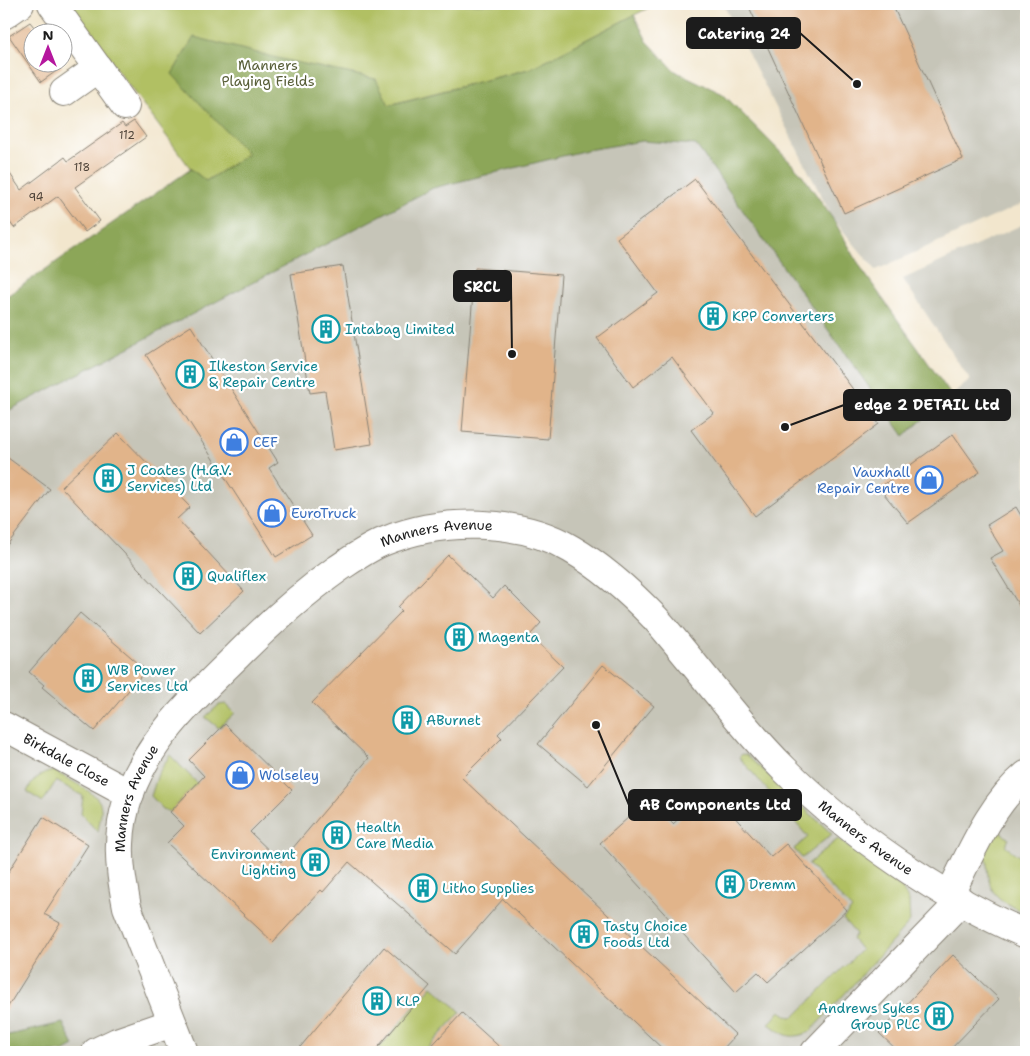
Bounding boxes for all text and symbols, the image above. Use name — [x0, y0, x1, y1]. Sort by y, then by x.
callout: Catering 24 — [687, 18, 800, 48]
north arrow — [22, 22, 72, 72]
text: Catering 24 — [698, 24, 791, 44]
text: N — [42, 26, 54, 44]
park label: Manners Playing Fields — [221, 56, 315, 90]
house number: 112 — [119, 128, 135, 143]
house number: 118 — [74, 160, 90, 175]
house number: 94 — [29, 190, 44, 205]
callout: SRCL — [454, 271, 511, 301]
text: SRCL — [464, 277, 500, 297]
building icon: KPP Converters — [698, 301, 728, 331]
place label: KPP Converters — [732, 307, 834, 325]
building icon: Intabag Limited — [311, 314, 341, 344]
place label: Intabag Limited — [345, 320, 455, 338]
place label: Ilkeston Service & Repair Centre — [209, 357, 318, 391]
building icon: Ilkeston Service & Repair Centre — [175, 359, 205, 389]
callout: edge 2 DETAIL Ltd — [844, 390, 1010, 420]
text: edge 2 DETAIL Ltd — [854, 395, 1000, 415]
shop icon: CEF — [219, 427, 249, 457]
place label: CEF — [253, 433, 278, 451]
place label: J Coates (H.G.V. Services) Ltd — [127, 461, 232, 495]
building icon: J Coates (H.G.V. Services) Ltd — [93, 463, 123, 493]
place label: Vauxhall Repair Centre — [817, 463, 911, 497]
shop icon: Vauxhall Repair Centre — [914, 465, 944, 495]
shop icon: EuroTruck — [257, 498, 287, 528]
place label: EuroTruck — [291, 504, 356, 522]
street label: Manners Avenue — [378, 516, 493, 551]
building icon: Qualiflex — [173, 561, 203, 591]
place label: Qualiflex — [207, 567, 266, 585]
building icon: Magenta — [444, 622, 474, 652]
place label: Magenta — [478, 628, 539, 646]
place label: WB Power Services Ltd — [107, 661, 188, 695]
building icon: WB Power Services Ltd — [73, 663, 103, 693]
building icon: ABurnet — [392, 705, 422, 735]
place label: ABurnet — [426, 711, 481, 729]
street label: Birkdale Close — [20, 729, 113, 790]
street label: Manners Avenue — [111, 741, 162, 853]
shop icon: Wolseley — [225, 760, 255, 790]
place label: Wolseley — [259, 766, 319, 784]
callout: AB Components Ltd — [629, 790, 801, 820]
text: AB Components Ltd — [639, 795, 791, 815]
street label: Manners Avenue — [815, 796, 917, 879]
place label: Health Care Media — [356, 818, 434, 852]
building icon: Health Care Media — [322, 820, 352, 850]
place label: Environment Lighting — [211, 845, 296, 879]
building icon: Environment Lighting — [300, 847, 330, 877]
building icon: Dremm — [715, 869, 745, 899]
building icon: Litho Supplies — [408, 873, 438, 903]
place label: Dremm — [749, 875, 796, 893]
place label: Litho Supplies — [442, 879, 535, 897]
place label: Tasty Choice Foods Ltd — [603, 917, 688, 951]
building icon: Tasty Choice Foods Ltd — [569, 919, 599, 949]
building icon: KLP — [362, 986, 392, 1016]
place label: KLP — [396, 992, 420, 1010]
place label: Andrews Sykes Group PLC — [818, 999, 920, 1033]
building icon: Andrews Sykes Group PLC — [924, 1001, 954, 1031]

